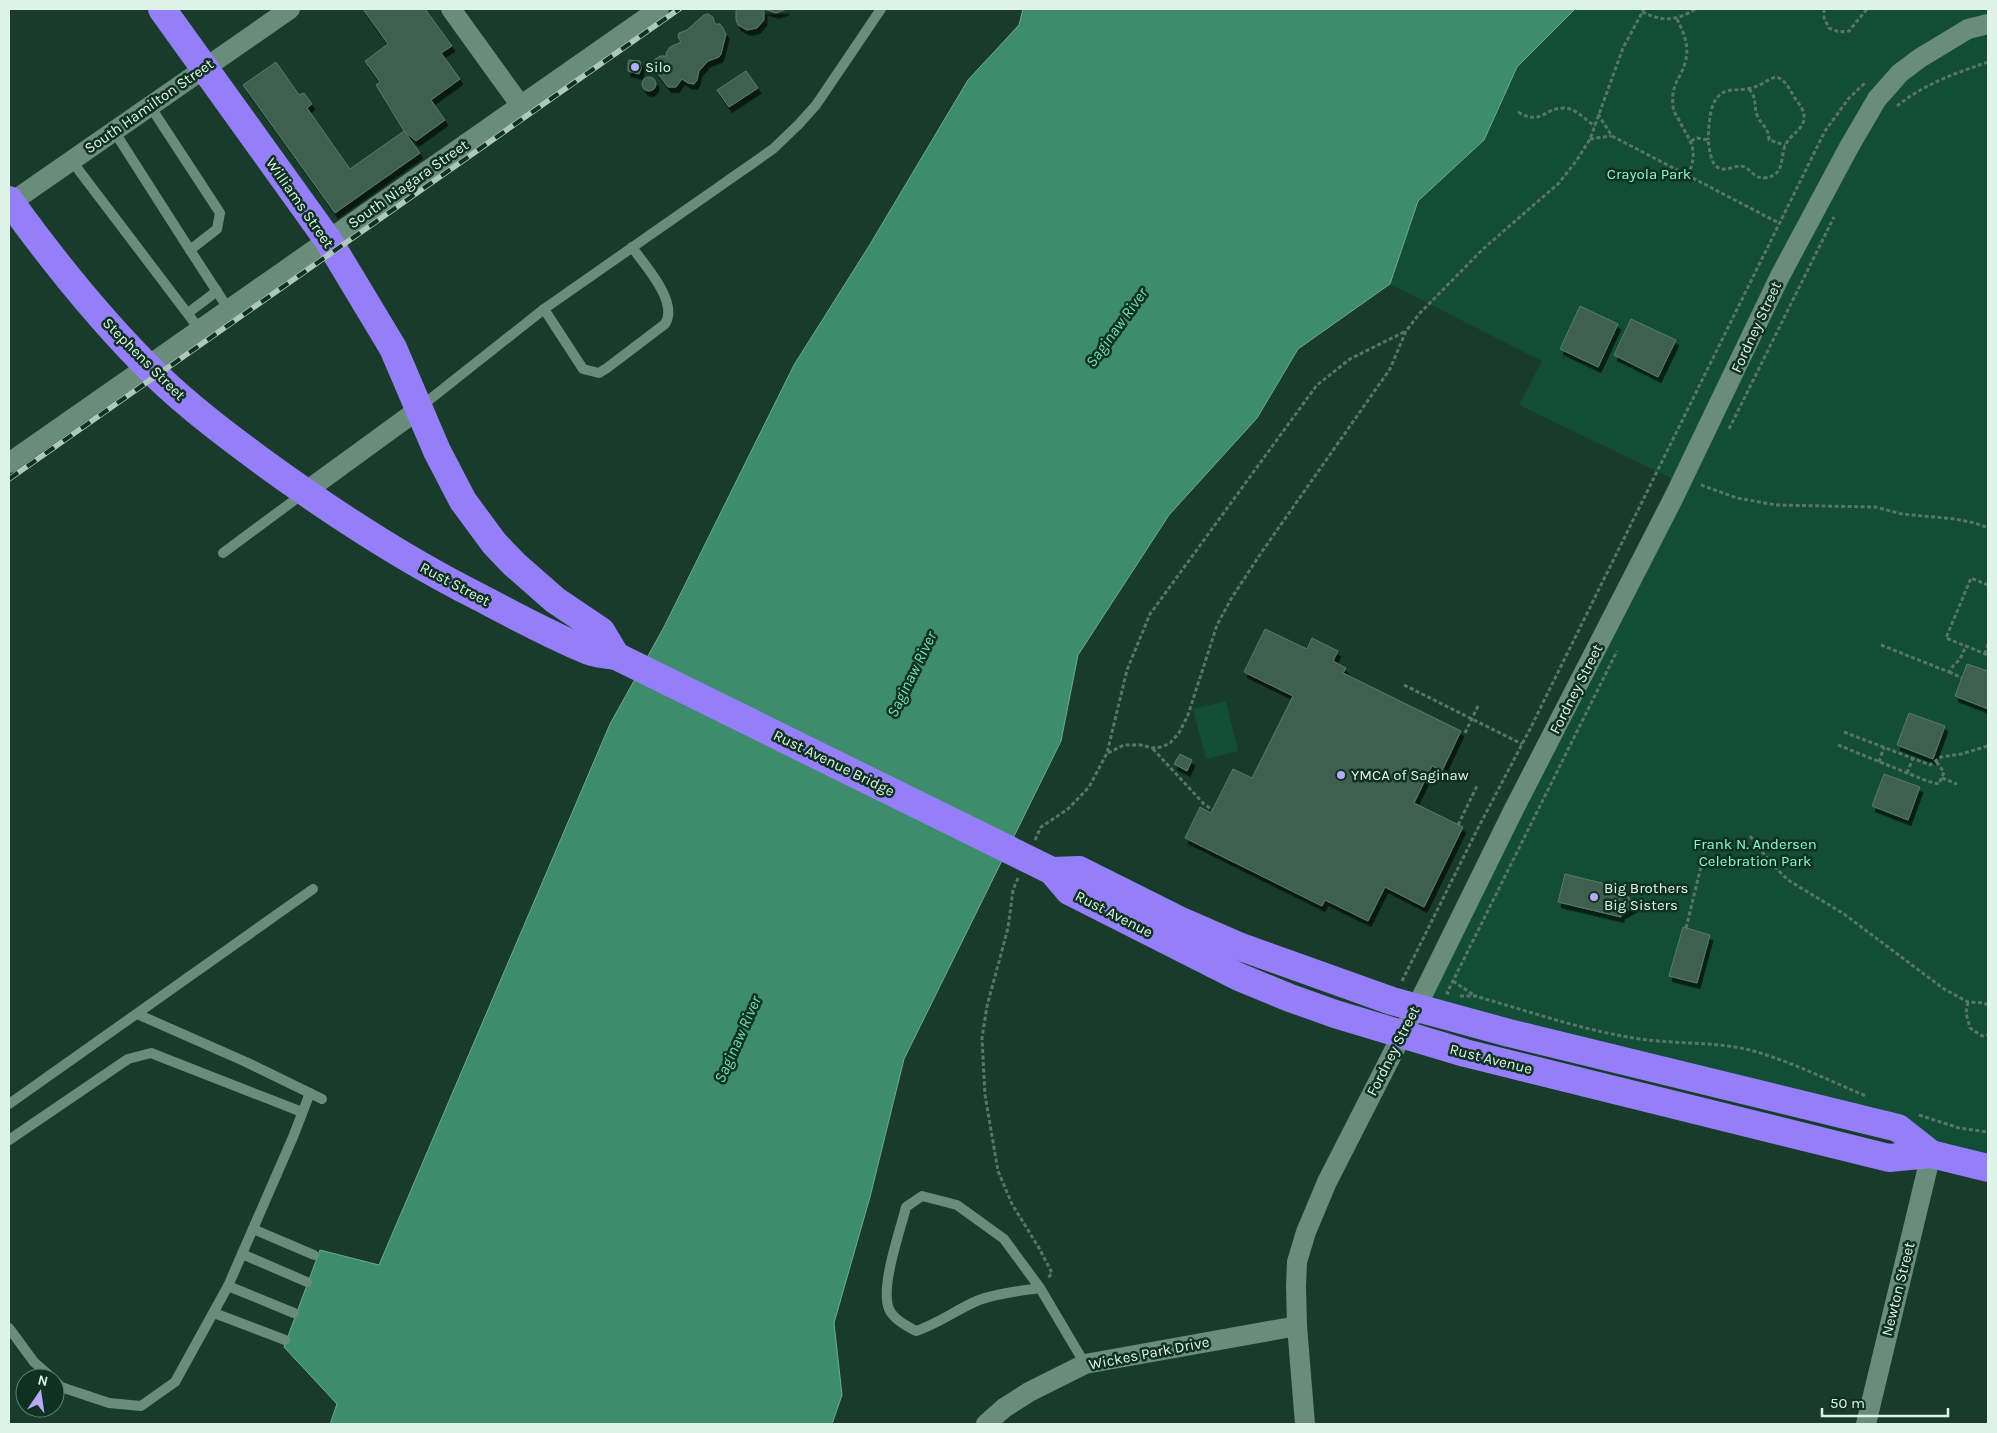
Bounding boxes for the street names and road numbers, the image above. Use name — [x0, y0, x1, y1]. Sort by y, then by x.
street label: South Hamilton Street — [81, 54, 217, 157]
street label: South Niagara Street — [344, 135, 472, 232]
street label: Williams Street — [262, 155, 338, 252]
street label: Fordney Street — [1727, 278, 1785, 375]
street label: Stephens Street — [99, 314, 189, 404]
street label: Rust Street — [417, 558, 493, 610]
street label: Fordney Street — [1546, 641, 1607, 737]
street label: Rust Avenue Bridge — [770, 726, 898, 800]
street label: Rust Avenue — [1072, 887, 1156, 941]
street label: Fordney Street — [1363, 1003, 1424, 1099]
street label: Rust Avenue — [1448, 1040, 1534, 1078]
street label: Newton Street — [1878, 1240, 1918, 1338]
street label: Wickes Park Drive — [1087, 1333, 1211, 1373]

